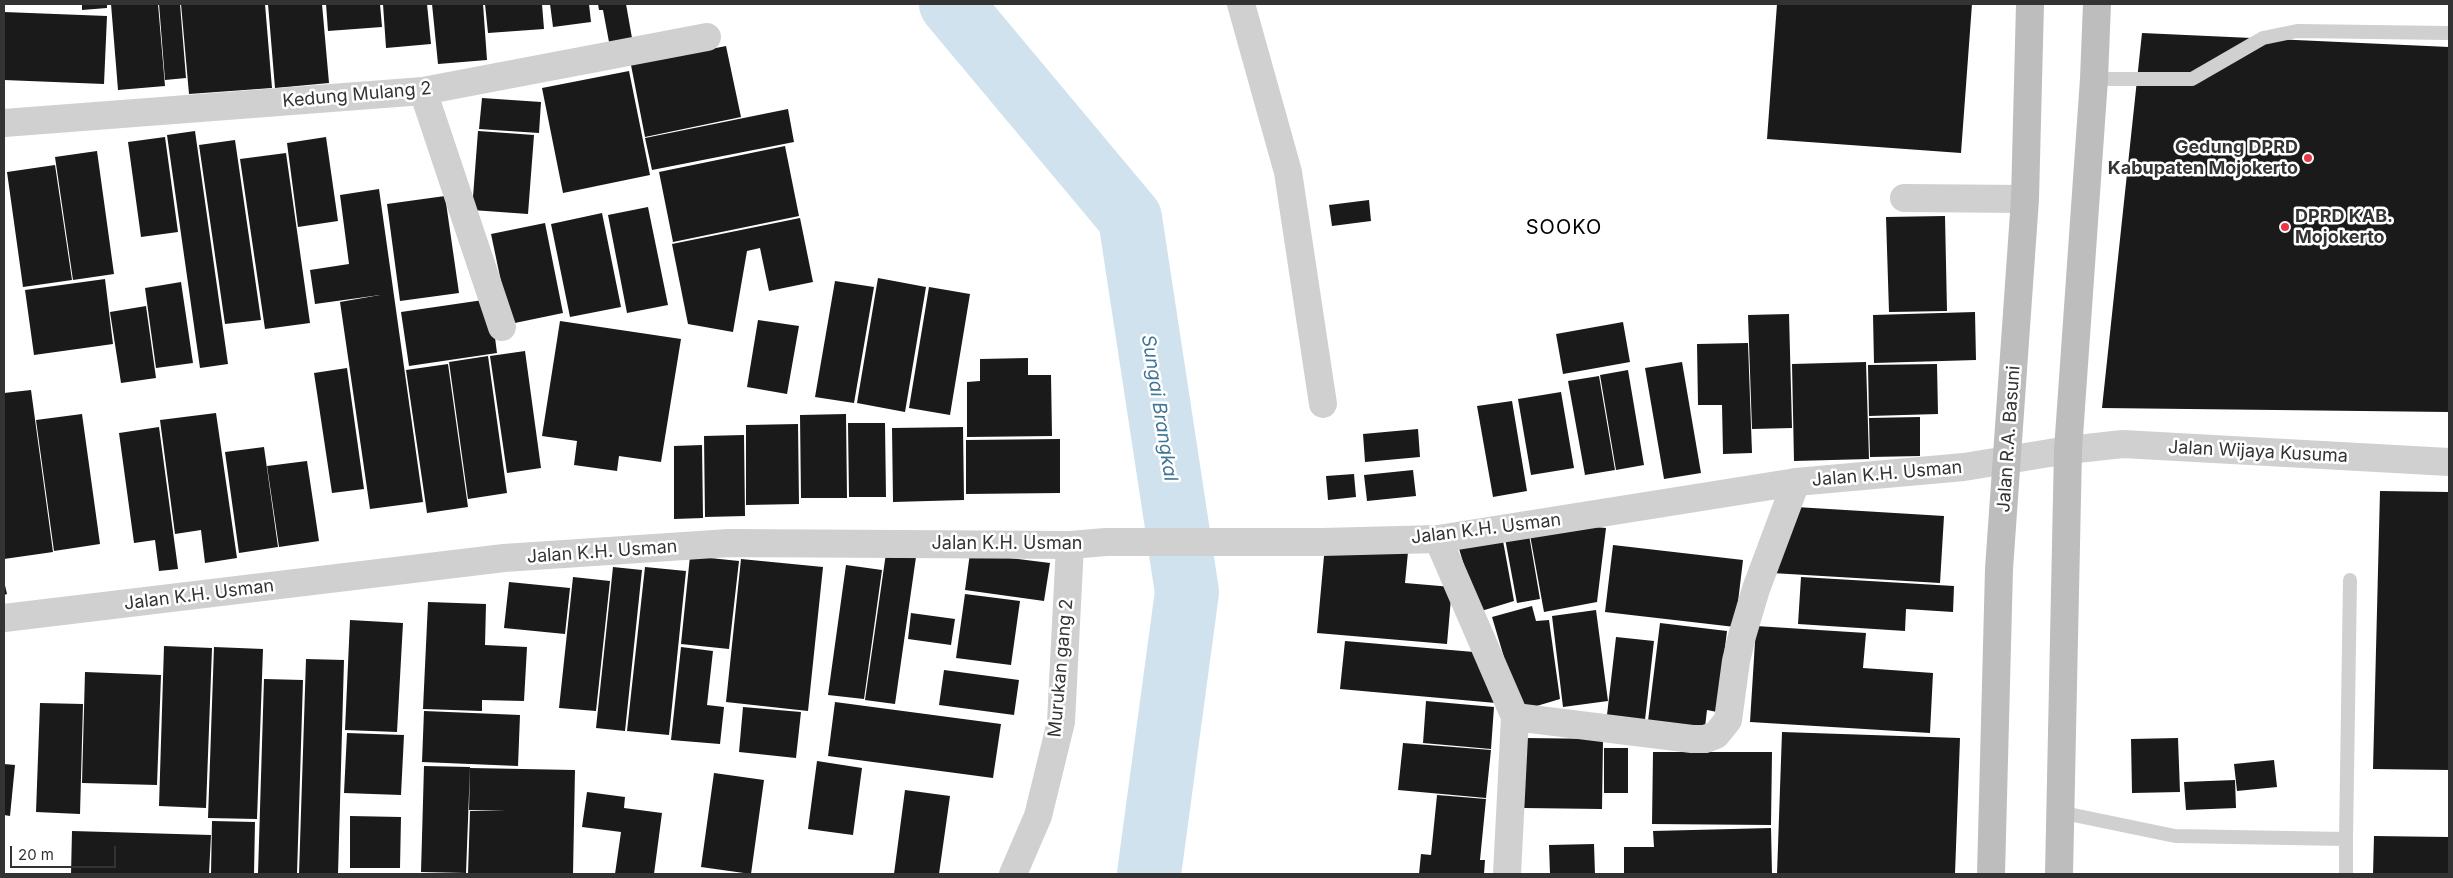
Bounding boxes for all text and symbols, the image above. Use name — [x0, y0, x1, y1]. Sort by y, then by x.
street label: Kedung Mulang 2 — [282, 78, 432, 112]
place label: Gedung DPRD Kabupaten Mojokerto — [2108, 137, 2298, 180]
marker: Gedung DPRD Kabupaten Mojokerto — [2302, 152, 2314, 164]
place label: DPRD KAB. Mojokerto — [2295, 206, 2393, 248]
district label: SOOKO — [1525, 216, 1603, 240]
marker: DPRD KAB. Mojokerto — [2279, 221, 2291, 233]
water label: Sungai Brangkal — [1136, 333, 1182, 483]
street label: Jalan R.A. Basuni — [1993, 365, 2025, 513]
street label: Jalan Wijaya Kusuma — [2167, 436, 2349, 468]
street label: Jalan K.H. Usman — [1811, 457, 1963, 491]
street label: Jalan K.H. Usman — [1410, 509, 1562, 549]
street label: Jalan K.H. Usman — [932, 533, 1082, 555]
street label: Jalan K.H. Usman — [526, 536, 678, 568]
street label: Jalan K.H. Usman — [123, 575, 275, 615]
street label: Murukan gang 2 — [1044, 598, 1078, 738]
scale bar — [12, 836, 119, 868]
text: 20 m — [18, 845, 54, 864]

